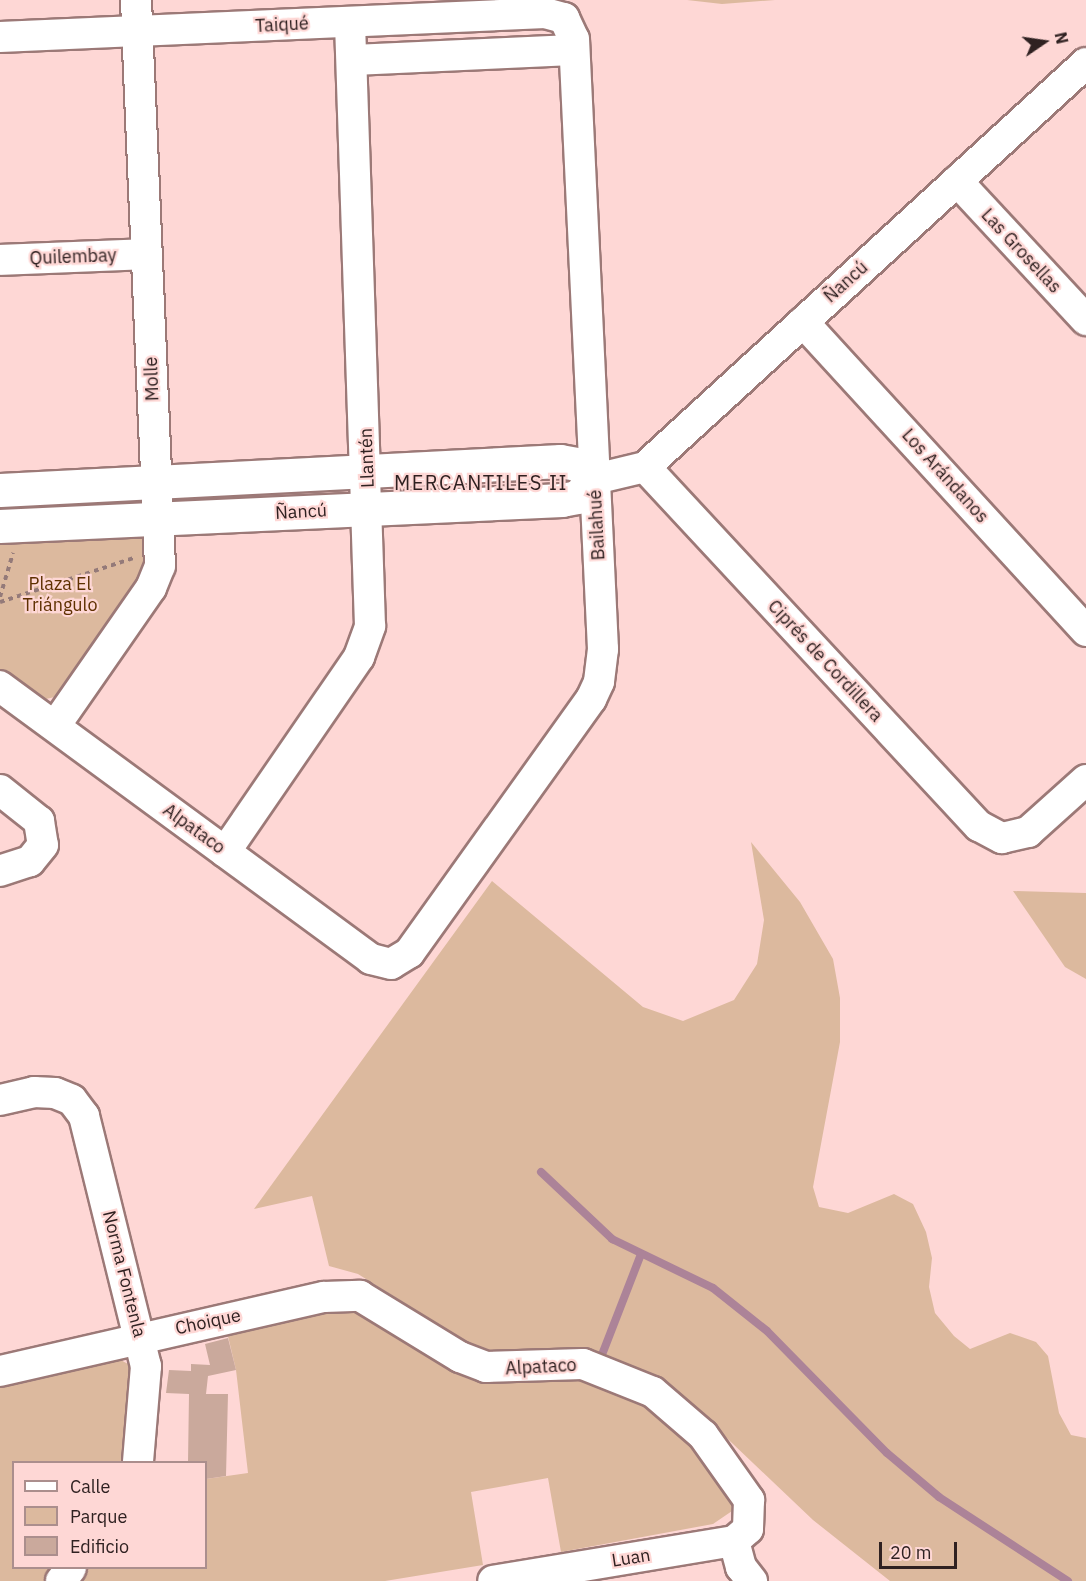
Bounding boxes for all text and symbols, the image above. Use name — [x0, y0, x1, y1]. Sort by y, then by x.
north arrow — [1014, 12, 1074, 72]
street label: Taiqué — [255, 13, 309, 37]
text: N — [1050, 30, 1073, 46]
street label: Las Grosellas — [976, 204, 1066, 298]
street label: Quilembay — [29, 245, 117, 269]
street label: Ñancú — [820, 257, 872, 307]
street label: Molle — [140, 356, 164, 402]
street label: Los Arándanos — [897, 425, 993, 527]
street label: Llantén — [355, 428, 379, 488]
district label: MERCANTILES II — [394, 470, 568, 494]
street label: Bailahué — [584, 489, 610, 561]
street label: Ñancú — [275, 500, 327, 524]
park label: Plaza El Triángulo — [22, 574, 98, 616]
street label: Ciprés de Cordillera — [763, 596, 887, 726]
street label: Alpataco — [159, 799, 229, 859]
street label: Norma Fontenla — [98, 1208, 150, 1340]
street label: Choique — [173, 1305, 243, 1339]
street label: Alpataco — [505, 1354, 577, 1380]
legend — [12, 1461, 207, 1569]
text: Calle — [70, 1475, 110, 1498]
text: Parque — [70, 1505, 127, 1528]
scale bar — [882, 1530, 960, 1568]
text: Edificio — [70, 1535, 129, 1558]
text: 20 m — [890, 1541, 932, 1564]
street label: Luan — [610, 1544, 652, 1572]

